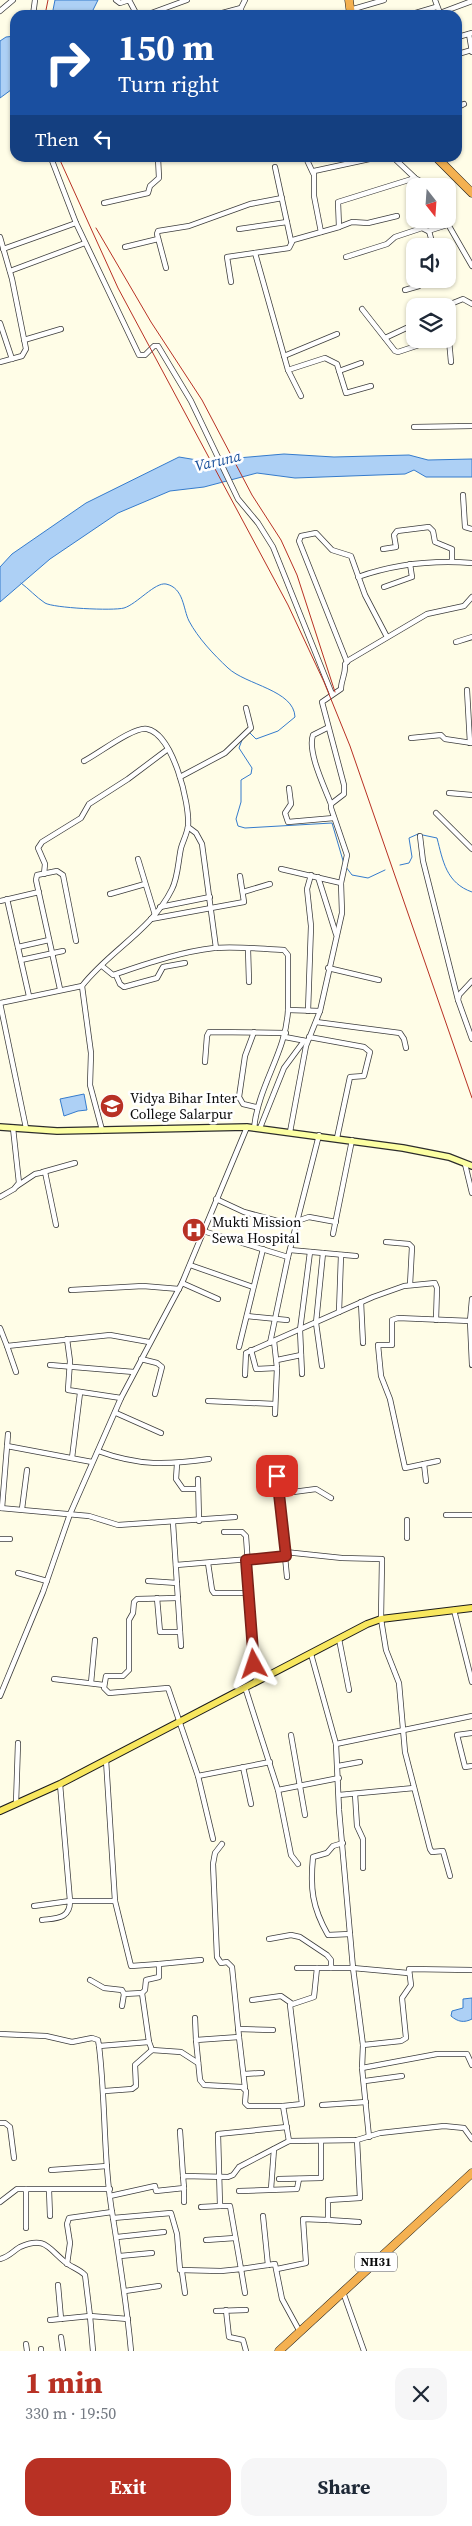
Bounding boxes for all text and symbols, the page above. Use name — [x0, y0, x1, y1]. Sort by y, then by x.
text: 150 m — [118, 24, 214, 72]
icon: right — [35, 30, 100, 95]
text: Turn right — [118, 69, 219, 99]
icon: left — [89, 125, 117, 153]
text: Then — [35, 126, 79, 152]
north arrow — [406, 178, 456, 228]
map controls — [406, 178, 456, 348]
button: sound — [406, 238, 456, 288]
button: layers — [406, 298, 456, 348]
water label: Varuna — [193, 445, 243, 476]
place label: Vidya Bihar Inter College Salarpur — [130, 1088, 237, 1124]
school or university icon: Vidya Bihar Inter College Salarpur — [99, 1093, 125, 1119]
place label: Mukti Mission Sewa Hospital — [212, 1212, 302, 1248]
hospital icon: Mukti Mission Sewa Hospital — [181, 1217, 207, 1243]
pin — [256, 1455, 298, 1497]
icon: arrive — [263, 1462, 291, 1490]
position arrow — [227, 1637, 279, 1689]
road number: NH31 — [355, 2252, 397, 2272]
text: 1 min — [25, 2362, 103, 2403]
button: close — [395, 2368, 447, 2420]
text: 330 m · 19:50 — [25, 2402, 116, 2424]
button: Exit — [25, 2458, 231, 2516]
button: Share — [241, 2458, 447, 2516]

